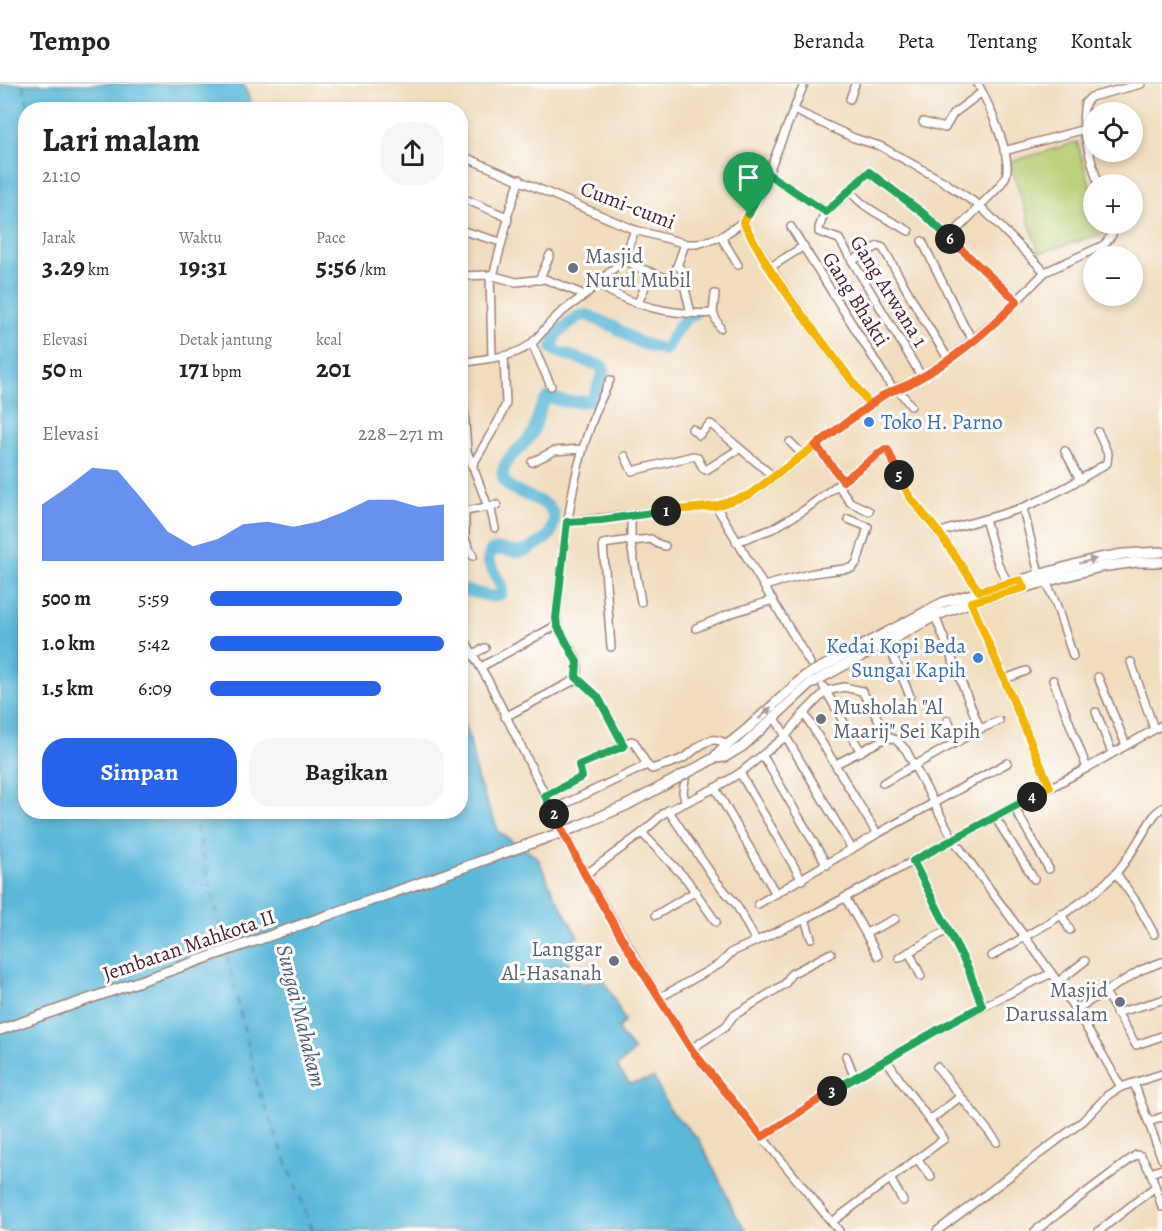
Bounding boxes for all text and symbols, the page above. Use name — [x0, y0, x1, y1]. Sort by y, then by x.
text: Tempo — [30, 22, 110, 60]
text: Beranda — [793, 27, 865, 55]
text: Peta — [898, 27, 934, 55]
text: Tentang — [967, 27, 1037, 55]
text: Kontak — [1070, 27, 1132, 55]
map controls — [1083, 102, 1143, 306]
button: locate — [1083, 102, 1143, 162]
text: Lari malam — [42, 117, 200, 162]
button: share — [381, 122, 444, 185]
pin — [723, 152, 774, 214]
icon: arrive — [732, 161, 765, 194]
text: 21:10 — [42, 162, 81, 189]
street label: Cumi-cumi — [577, 174, 680, 236]
button: + — [1083, 174, 1143, 234]
pin: 6 — [935, 224, 965, 254]
text: Jarak — [42, 227, 76, 249]
text: Waktu — [179, 227, 222, 249]
text: Pace — [316, 227, 346, 249]
text: 6 — [946, 228, 954, 250]
street label: Gang Arwana 1 — [844, 230, 934, 352]
place label: Masjid Nurul Mubil — [585, 242, 691, 294]
street label: Gang Bhakti — [816, 246, 896, 352]
button: − — [1083, 246, 1143, 306]
text: 3.29 — [42, 249, 85, 284]
text: 19:31 — [179, 249, 227, 284]
text: 5:56 — [316, 249, 357, 284]
text: km — [85, 259, 109, 281]
text: /km — [357, 259, 386, 281]
marker: Masjid Nurul Mubil — [566, 261, 580, 275]
text: Elevasi — [42, 329, 88, 351]
text: Detak jantung — [179, 329, 272, 351]
text: kcal — [316, 329, 342, 351]
text: 50 — [42, 351, 66, 386]
text: 171 — [179, 351, 209, 386]
text: 201 — [316, 351, 351, 386]
text: m — [66, 361, 83, 383]
text: bpm — [209, 361, 242, 383]
place label: Toko H. Parno — [881, 408, 1003, 436]
marker: Toko H. Parno — [862, 415, 876, 429]
text: Elevasi — [42, 420, 99, 447]
text: 228–271 m — [358, 420, 444, 447]
pin: 5 — [884, 460, 914, 490]
text: 5 — [896, 464, 902, 486]
pin: 1 — [651, 496, 681, 526]
text: 1 — [663, 500, 669, 522]
one-way arrow — [1079, 555, 1098, 565]
text: 500 m — [42, 585, 91, 612]
text: 5:59 — [138, 585, 169, 612]
text: 1.0 km — [42, 630, 95, 657]
text: 5:42 — [138, 630, 170, 657]
place label: Kedai Kopi Beda Sungai Kapih — [826, 632, 966, 684]
marker: Kedai Kopi Beda Sungai Kapih — [971, 651, 985, 665]
text: 1.5 km — [42, 675, 94, 702]
text: 6:09 — [138, 675, 172, 702]
place label: Musholah "Al Maarij" Sei Kapih — [833, 693, 981, 745]
one-way arrow — [757, 707, 771, 721]
marker: Musholah "Al Maarij" Sei Kapih — [814, 712, 828, 726]
button: Simpan — [42, 738, 237, 807]
button: Bagikan — [249, 738, 444, 807]
pin: 4 — [1017, 782, 1047, 812]
text: 4 — [1028, 786, 1036, 808]
pin: 2 — [539, 799, 569, 829]
text: 2 — [550, 803, 558, 825]
street label: Jembatan Mahkota II — [99, 902, 279, 988]
place label: Langgar Al-Hasanah — [501, 935, 602, 987]
water label: Sungai Mahakam — [269, 941, 333, 1091]
marker: Langgar Al-Hasanah — [607, 954, 621, 968]
place label: Masjid Darussalam — [1005, 976, 1109, 1028]
marker: Masjid Darussalam — [1113, 995, 1127, 1009]
pin: 3 — [817, 1076, 847, 1106]
text: 3 — [829, 1080, 835, 1102]

